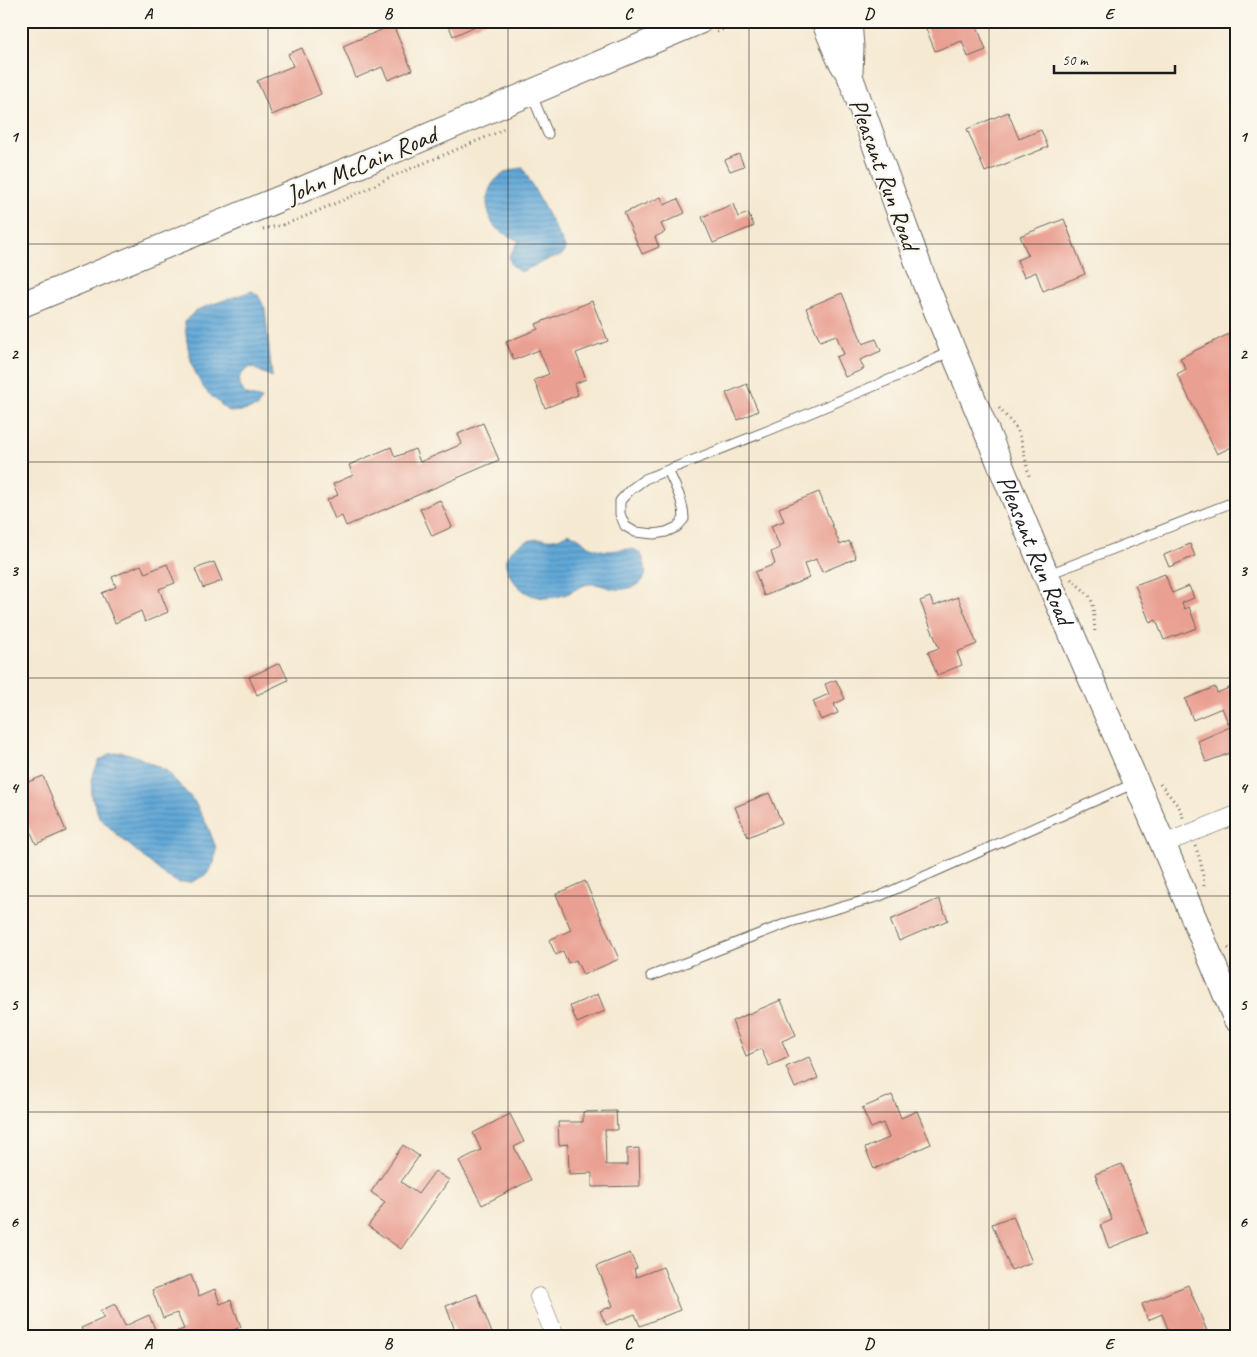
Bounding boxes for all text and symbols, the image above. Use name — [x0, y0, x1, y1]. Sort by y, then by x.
text: A — [144, 4, 154, 24]
text: B — [384, 4, 394, 24]
text: C — [624, 4, 634, 24]
text: D — [864, 4, 875, 24]
text: E — [1105, 4, 1116, 24]
scale bar — [1054, 42, 1176, 74]
text: 50 m — [1062, 51, 1089, 70]
street label: Pleasant Run Road — [842, 94, 927, 258]
street label: John McCain Road — [281, 117, 445, 211]
text: 1 — [10, 127, 19, 147]
text: 1 — [1239, 127, 1248, 147]
text: 2 — [10, 344, 19, 364]
text: 2 — [1239, 344, 1248, 364]
street label: Pleasant Run Road — [989, 470, 1082, 633]
text: 3 — [10, 561, 19, 581]
text: 3 — [1239, 561, 1248, 581]
text: 4 — [10, 778, 19, 798]
text: 4 — [1239, 778, 1248, 798]
text: 5 — [11, 995, 20, 1015]
text: 5 — [1240, 995, 1249, 1015]
text: 6 — [10, 1212, 19, 1232]
text: 6 — [1239, 1212, 1248, 1232]
text: A — [144, 1334, 154, 1354]
text: B — [384, 1334, 394, 1354]
text: C — [624, 1334, 634, 1354]
text: D — [864, 1334, 875, 1354]
text: E — [1105, 1334, 1116, 1354]

